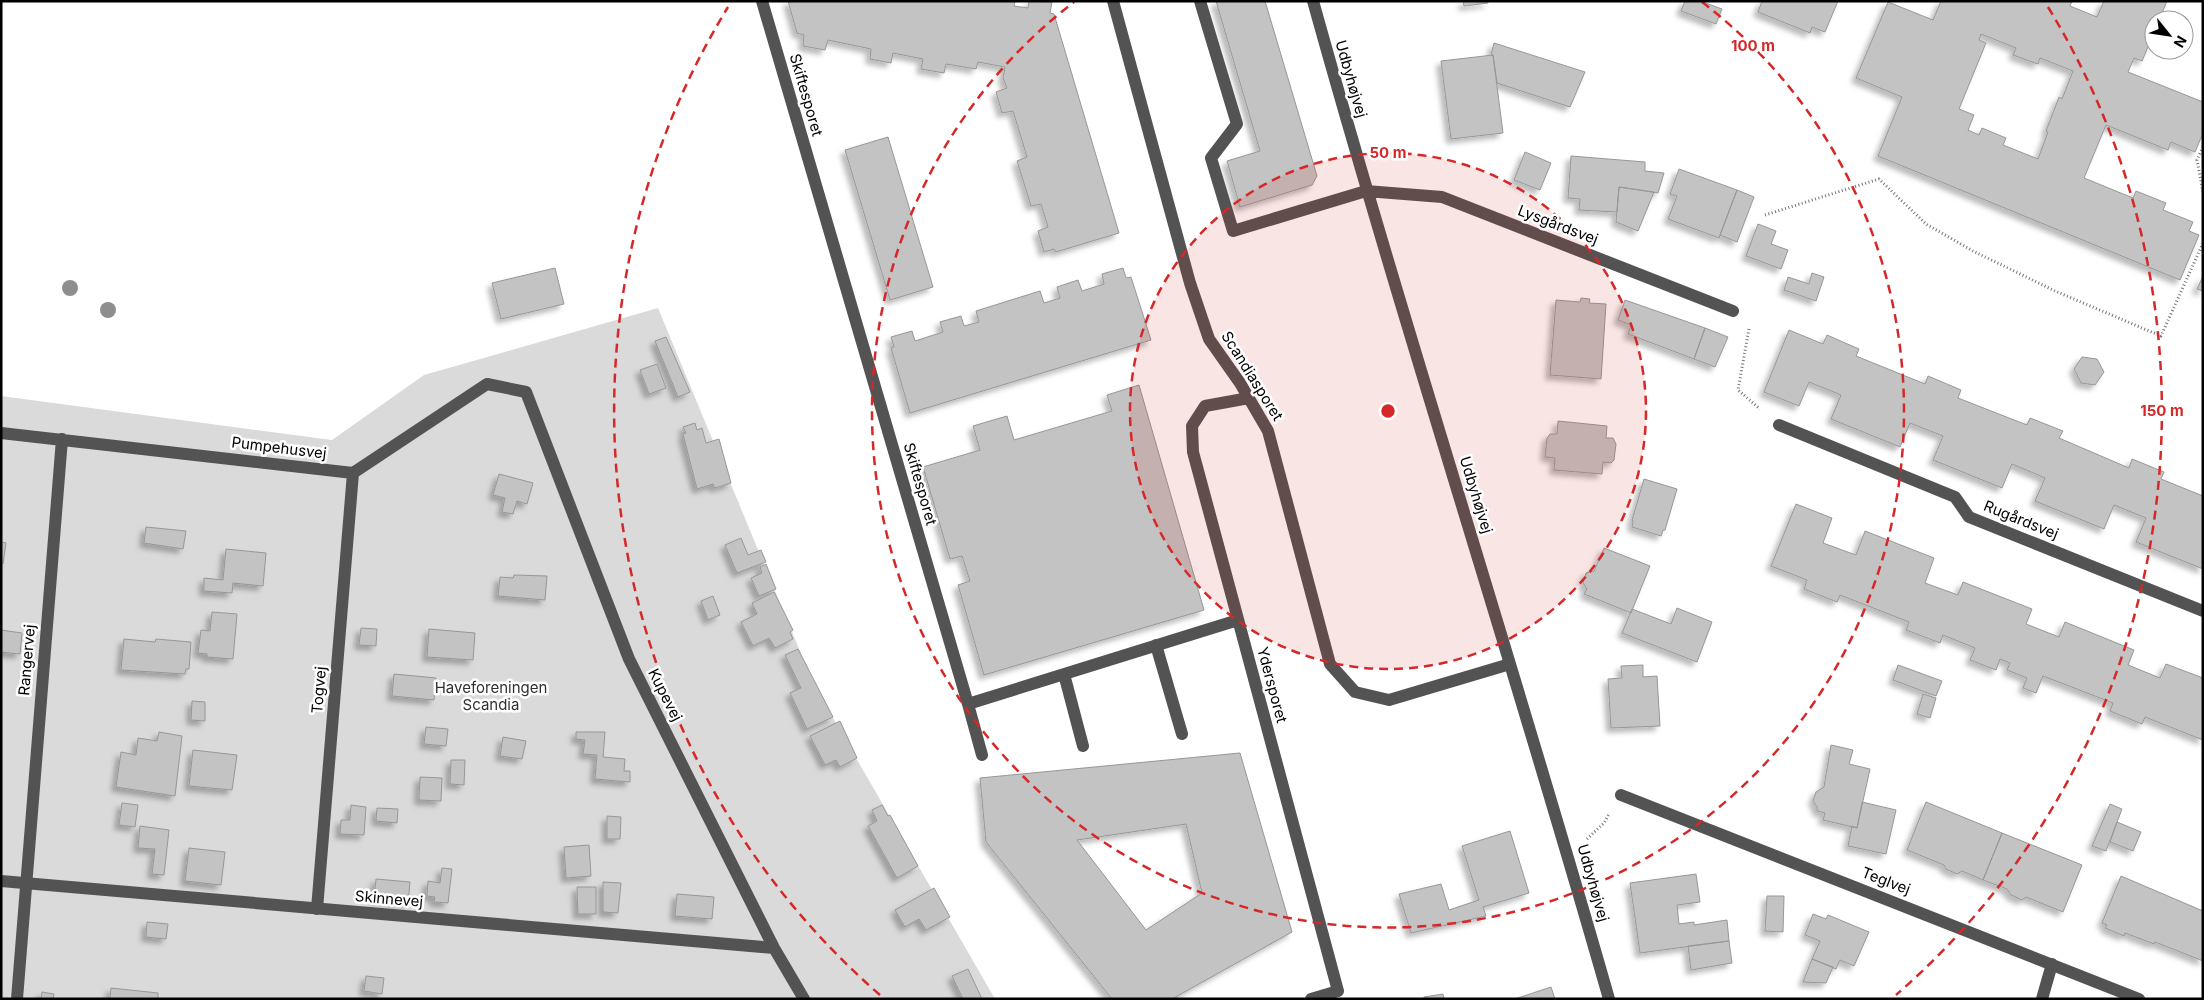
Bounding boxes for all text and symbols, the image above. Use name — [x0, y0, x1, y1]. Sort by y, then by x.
north arrow — [2144, 10, 2194, 60]
text: N — [2171, 33, 2191, 51]
text: 100 m — [1731, 36, 1775, 55]
street label: Udbyhøjvej — [1331, 38, 1372, 120]
street label: Skiftesporet — [786, 51, 827, 139]
text: 50 m — [1370, 143, 1406, 162]
street label: Lysgårdsvej — [1515, 201, 1601, 249]
street label: Scandiasporet — [1217, 327, 1288, 424]
text: 150 m — [2140, 401, 2184, 420]
centre of rings — [1379, 402, 1397, 420]
street label: Pumpehusvej — [230, 432, 328, 463]
street label: Skiftesporet — [900, 440, 941, 528]
street label: Udbyhøjvej — [1456, 454, 1497, 536]
street label: Rugårdsvej — [1981, 496, 2061, 543]
street label: Rangervej — [14, 624, 39, 696]
street label: Ydersporet — [1253, 645, 1292, 725]
street label: Kupevej — [644, 665, 687, 724]
street label: Togvej — [307, 666, 330, 714]
park label: Haveforeningen Scandia — [435, 678, 547, 714]
street label: Udbyhøjvej — [1573, 842, 1614, 924]
street label: Teglvej — [1859, 863, 1913, 898]
street label: Skinnevej — [354, 886, 424, 911]

